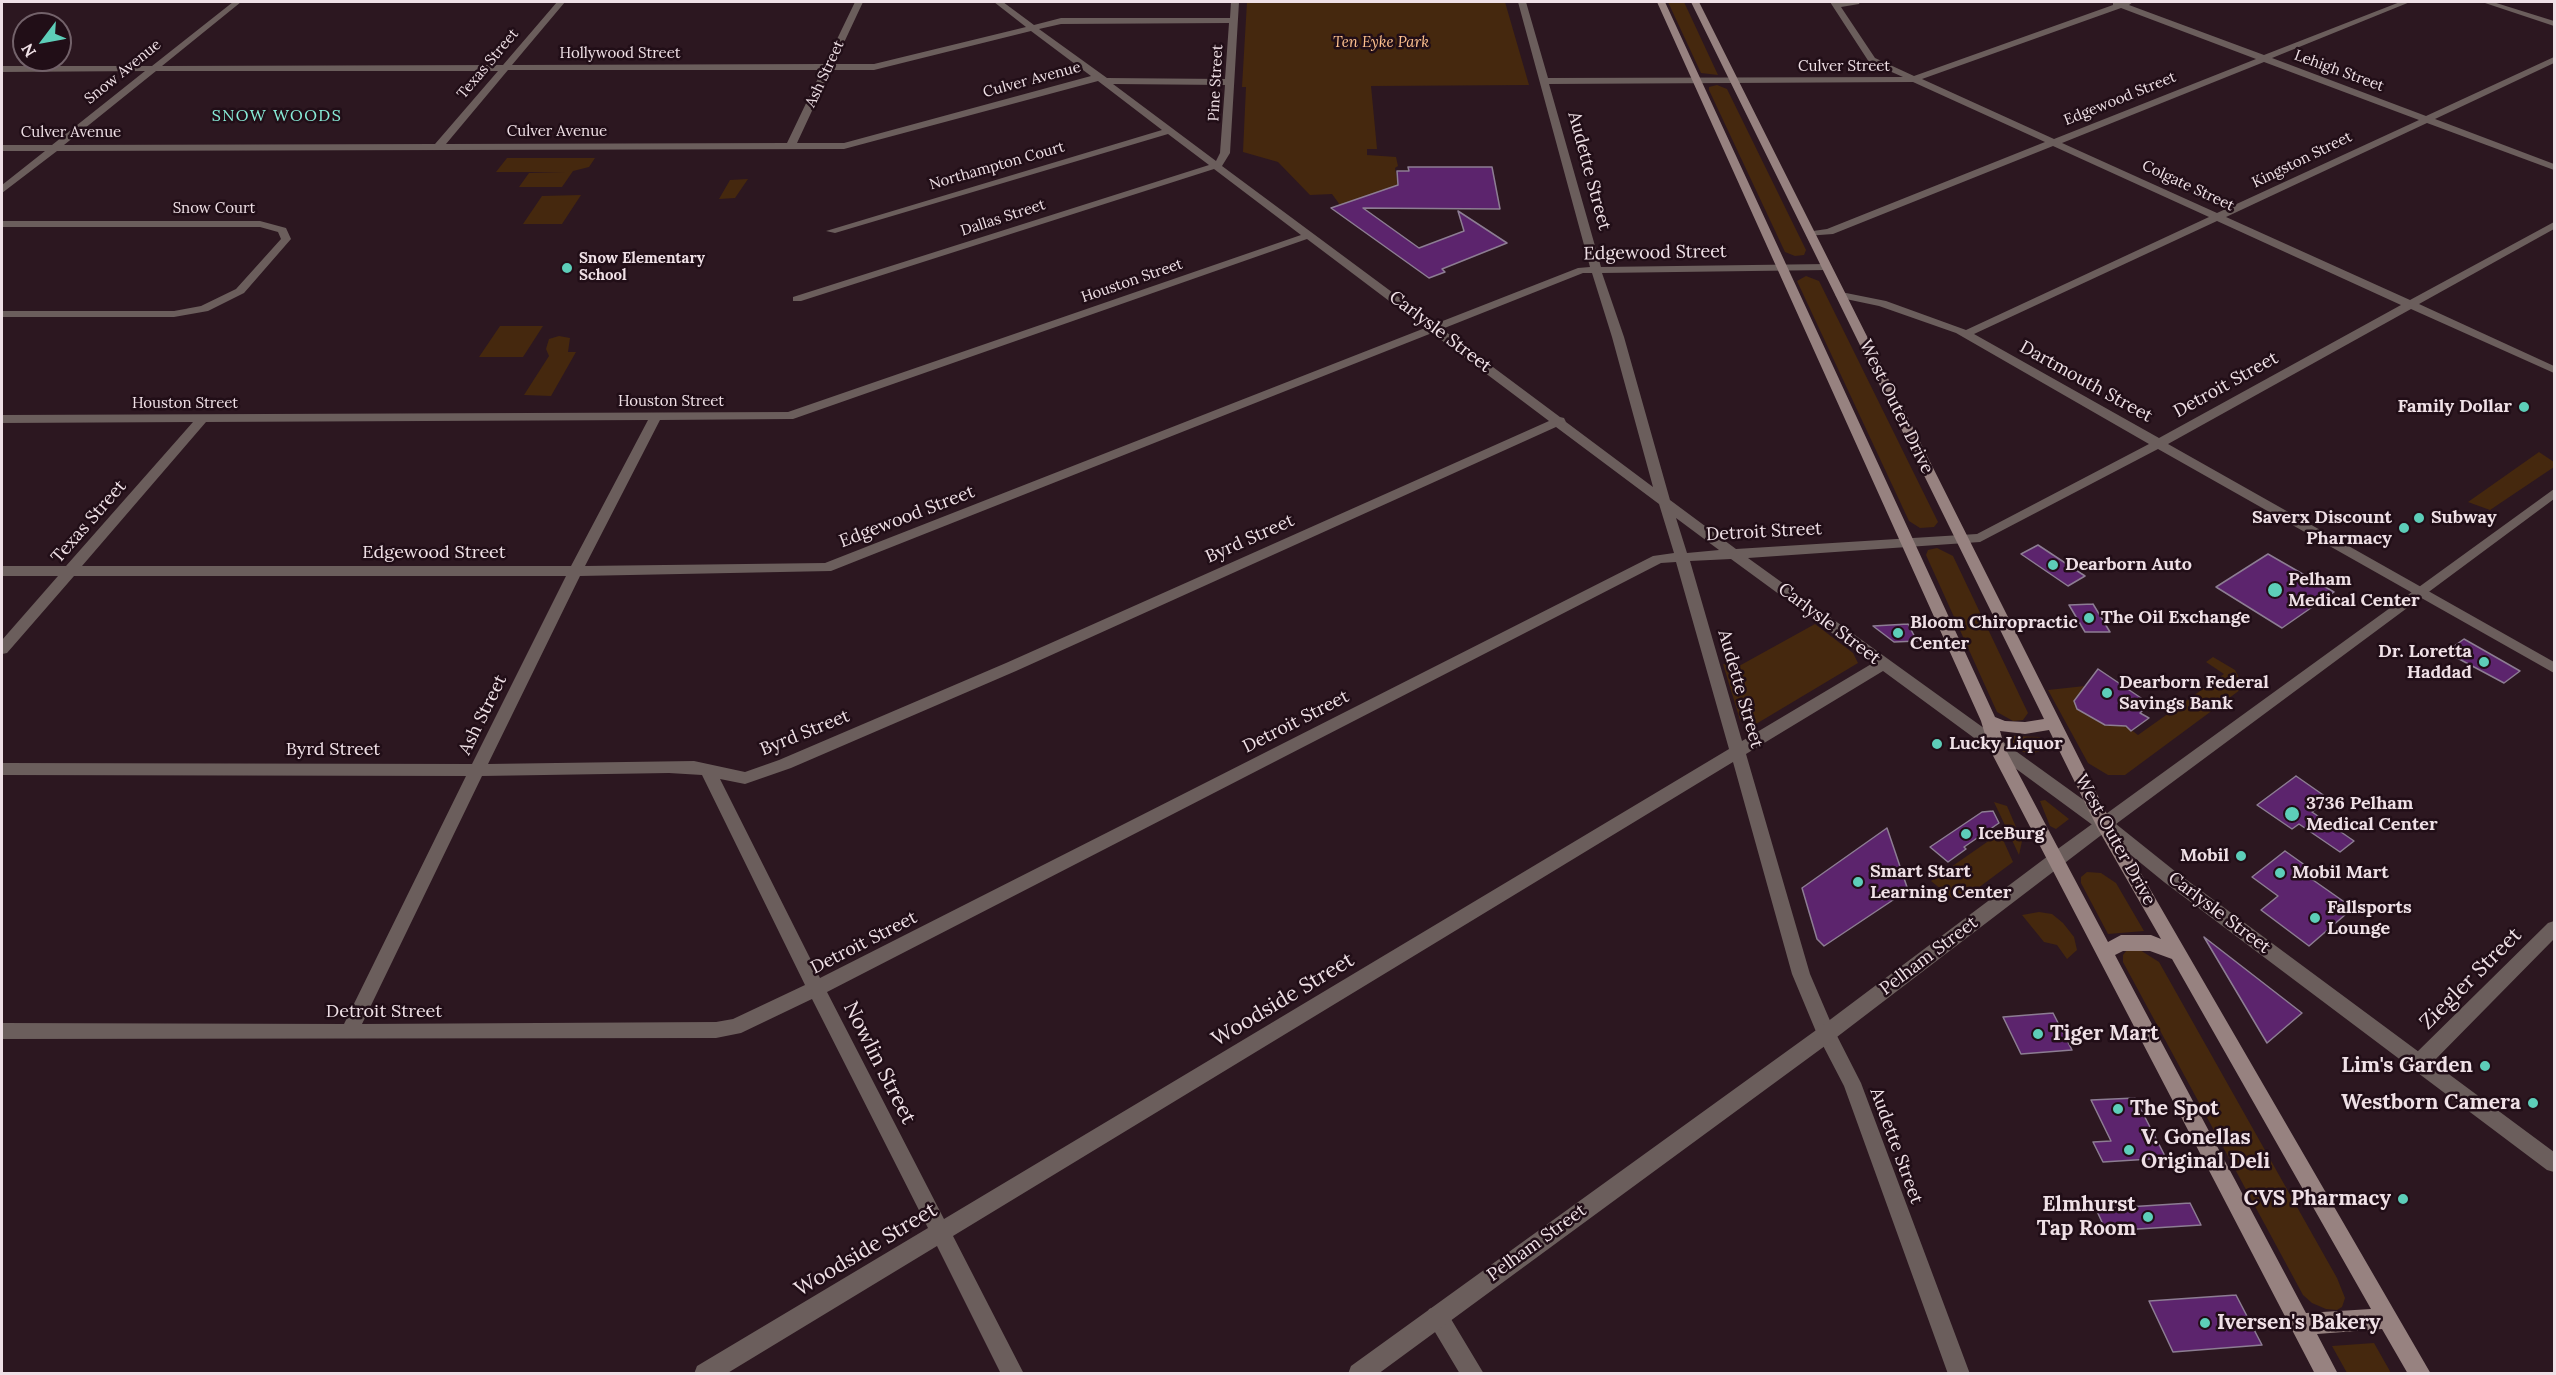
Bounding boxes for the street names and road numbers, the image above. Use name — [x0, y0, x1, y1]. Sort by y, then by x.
street label: Texas Street — [453, 25, 523, 103]
street label: Snow Avenue — [81, 36, 165, 108]
street label: Ash Street — [802, 38, 848, 110]
street label: Pine Street — [1205, 44, 1227, 122]
street label: Hollywood Street — [560, 45, 680, 63]
street label: Lehigh Street — [2292, 46, 2386, 96]
street label: Culver Avenue — [981, 58, 1083, 102]
street label: Culver Street — [1798, 58, 1890, 76]
street label: Edgewood Street — [2061, 68, 2179, 130]
street label: Audette Street — [1563, 109, 1615, 233]
street label: Culver Avenue — [507, 123, 607, 141]
street label: Culver Avenue — [21, 124, 121, 142]
street label: Kingston Street — [2249, 128, 2355, 192]
street label: Northampton Court — [927, 138, 1067, 194]
street label: Colgate Street — [2139, 157, 2237, 215]
street label: Dallas Street — [958, 196, 1048, 240]
street label: Snow Court — [173, 200, 255, 218]
street label: Edgewood Street — [1583, 241, 1727, 265]
street label: Houston Street — [1079, 255, 1185, 307]
street label: Carlysle Street — [1385, 286, 1495, 378]
street label: West Outer Drive — [1854, 337, 1938, 477]
street label: Dartmouth Street — [2016, 337, 2156, 427]
street label: Detroit Street — [2170, 347, 2282, 423]
street label: Houston Street — [618, 393, 724, 411]
street label: Houston Street — [132, 395, 238, 413]
street label: Texas Street — [47, 476, 131, 568]
street label: Edgewood Street — [836, 481, 978, 553]
street label: Byrd Street — [1202, 510, 1298, 568]
street label: Detroit Street — [1705, 518, 1823, 546]
street label: Edgewood Street — [362, 542, 506, 564]
street label: Carlysle Street — [1774, 578, 1884, 670]
street label: Audette Street — [1713, 627, 1767, 751]
street label: Ash Street — [454, 672, 512, 758]
street label: Detroit Street — [1239, 686, 1353, 758]
street label: Byrd Street — [757, 705, 853, 761]
street label: Byrd Street — [286, 739, 380, 761]
street label: West Outer Drive — [2070, 771, 2160, 909]
street label: Carlysle Street — [2164, 867, 2274, 959]
street label: Detroit Street — [807, 907, 921, 979]
street label: Pelham Street — [1876, 912, 1982, 1000]
street label: Ziegler Street — [2415, 923, 2527, 1035]
street label: Woodside Street — [1207, 948, 1359, 1052]
street label: Nowlin Street — [837, 998, 921, 1128]
street label: Detroit Street — [326, 1001, 442, 1023]
street label: Audette Street — [1865, 1085, 1927, 1207]
street label: Woodside Street — [790, 1198, 942, 1302]
street label: Pelham Street — [1483, 1200, 1591, 1286]

